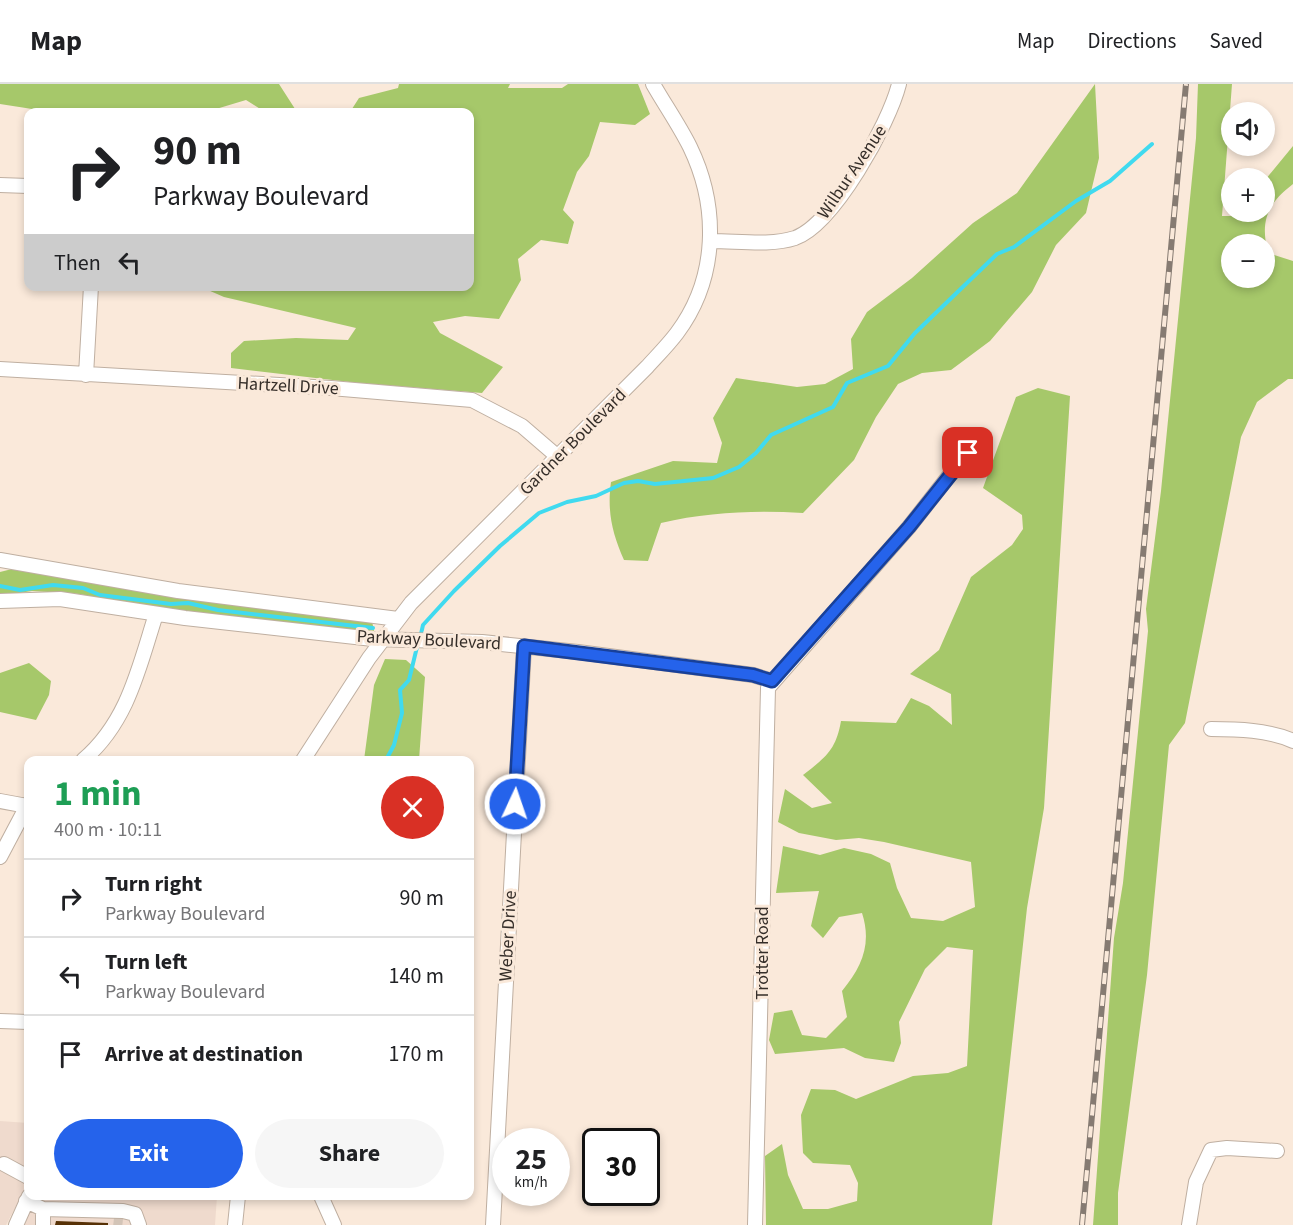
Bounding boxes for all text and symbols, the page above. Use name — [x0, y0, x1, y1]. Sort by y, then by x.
text: Map — [30, 21, 82, 61]
text: Map — [1017, 26, 1055, 56]
text: Directions — [1088, 26, 1176, 56]
text: Saved — [1209, 26, 1263, 56]
map controls — [1221, 102, 1275, 288]
button: sound — [1221, 102, 1275, 156]
street label: Wilbur Avenue — [811, 120, 893, 224]
text: 90 m — [153, 121, 242, 181]
icon: right — [54, 132, 132, 210]
button: + — [1221, 168, 1275, 222]
text: Parkway Boulevard — [153, 177, 370, 216]
button: − — [1221, 234, 1275, 288]
icon: left — [113, 246, 146, 279]
text: Then — [54, 247, 101, 279]
street label: Hartzell Drive — [237, 371, 339, 401]
street label: Gardner Boulevard — [514, 383, 632, 501]
pin — [942, 427, 993, 478]
icon: arrive — [951, 436, 984, 469]
street label: Parkway Boulevard — [356, 624, 502, 656]
text: 1 min — [54, 768, 142, 819]
position arrow — [483, 772, 547, 836]
button: close — [381, 776, 444, 839]
text: 400 m · 10:11 — [54, 816, 162, 844]
text: Turn right — [105, 868, 202, 900]
icon: right — [54, 882, 87, 915]
text: 90 m — [399, 882, 444, 914]
street label: Weber Drive — [493, 890, 523, 982]
text: Parkway Boulevard — [105, 900, 265, 928]
street label: Trotter Road — [750, 906, 775, 1000]
text: Turn left — [105, 946, 187, 978]
icon: left — [54, 960, 87, 993]
text: 140 m — [389, 960, 444, 992]
text: Parkway Boulevard — [105, 978, 265, 1006]
icon: arrive — [54, 1038, 87, 1071]
text: Arrive at destination — [105, 1038, 303, 1070]
text: 170 m — [389, 1038, 444, 1070]
button: Exit — [54, 1119, 243, 1188]
button: Share — [255, 1119, 444, 1188]
speed limit sign: 30 — [582, 1128, 660, 1206]
text: 25 — [515, 1138, 547, 1181]
text: km/h — [514, 1172, 548, 1193]

